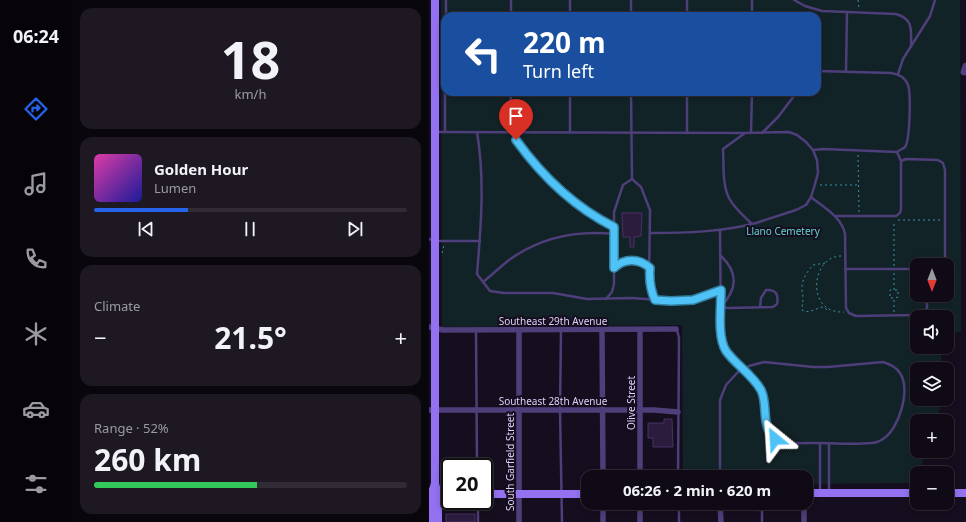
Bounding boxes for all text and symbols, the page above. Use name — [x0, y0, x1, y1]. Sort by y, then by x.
text: 18 — [221, 23, 280, 94]
text: 220 m — [523, 23, 606, 61]
text: 06:24 — [13, 24, 59, 48]
icon: left — [457, 28, 509, 80]
text: Turn left — [523, 59, 594, 83]
text: km/h — [235, 85, 266, 103]
icon: directions — [22, 95, 50, 123]
pin — [499, 99, 533, 140]
icon: arrive — [505, 105, 527, 127]
text: Golden Hour — [154, 159, 248, 179]
icon: music — [22, 170, 50, 198]
text: Lumen — [154, 179, 196, 197]
icon: previous — [135, 218, 157, 240]
icon: pause — [239, 218, 261, 240]
icon: next — [344, 218, 366, 240]
park label: Llano Cemetery — [746, 224, 821, 238]
icon: phone — [22, 245, 50, 273]
north arrow — [910, 258, 954, 302]
map controls — [910, 258, 954, 510]
text: Climate — [94, 297, 140, 315]
button: sound — [910, 310, 954, 354]
street label: Southeast 29th Avenue — [499, 314, 608, 328]
text: 21.5° — [214, 317, 287, 358]
icon: climate — [22, 320, 50, 348]
text: − — [94, 322, 107, 352]
text: + — [394, 322, 407, 352]
button: layers — [910, 362, 954, 406]
street label: Olive Street — [624, 376, 638, 430]
street label: Southeast 28th Avenue — [499, 394, 608, 408]
icon: car — [22, 395, 50, 423]
street label: South Garfield Street — [503, 413, 517, 511]
button: + — [910, 414, 954, 458]
position arrow — [754, 418, 796, 460]
text: Range · 52% — [94, 419, 169, 437]
text: 260 km — [94, 439, 201, 480]
speed limit sign: 20 — [441, 458, 493, 510]
button: − — [910, 466, 954, 510]
icon: filters — [22, 470, 50, 498]
text: 06:26 · 2 min · 620 m — [623, 480, 771, 500]

